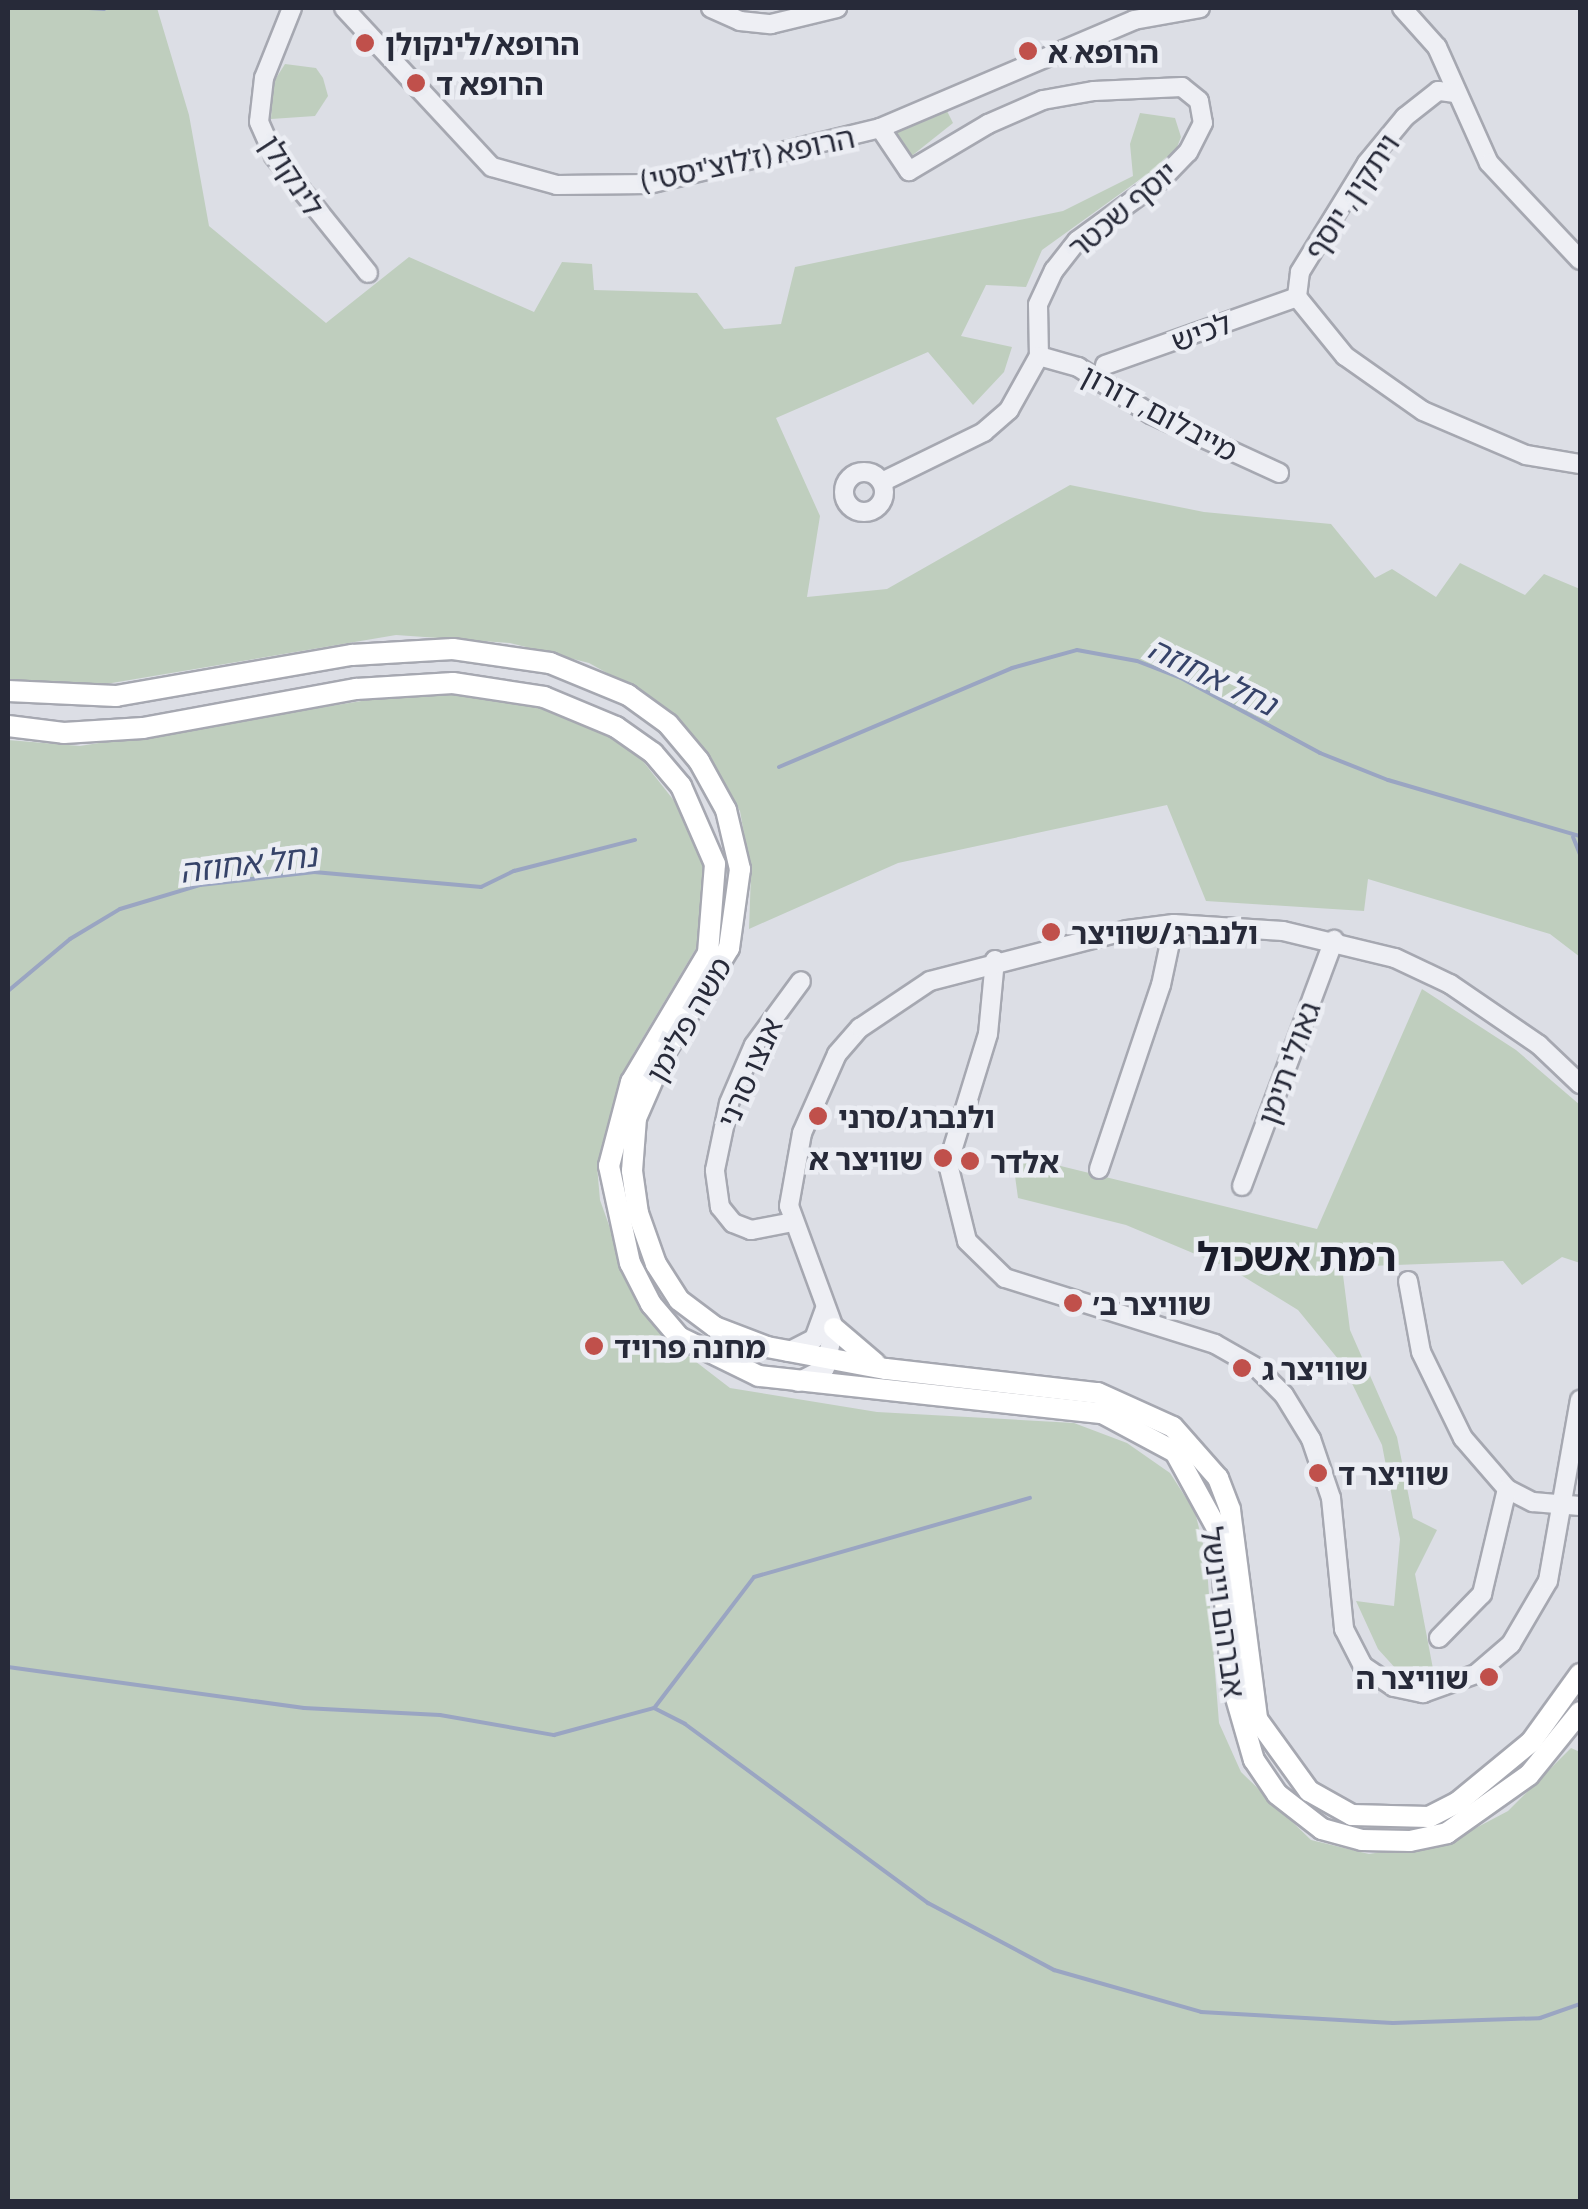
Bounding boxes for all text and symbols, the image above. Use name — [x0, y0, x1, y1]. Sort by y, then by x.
place label: הרופא/לינקולן — [385, 25, 580, 61]
marker: הרופא/לינקולן — [354, 32, 376, 54]
place label: הרופא א — [1048, 33, 1159, 69]
marker: הרופא א — [1017, 40, 1039, 62]
place label: הרופא ד — [436, 65, 544, 101]
marker: הרופא ד — [405, 72, 427, 94]
street label: הרופא (ז'לוצ'יסטי) — [638, 118, 858, 198]
street label: ויתקין, יוסף — [1296, 126, 1406, 266]
street label: לינקולן — [254, 128, 332, 222]
street label: יוסף שכטר — [1060, 153, 1184, 265]
street label: לכיש — [1166, 304, 1236, 358]
street label: מייבלום, דורון — [1076, 356, 1244, 468]
water label: נחל אחוזה — [1143, 628, 1283, 722]
water label: נחל אחוזה — [177, 835, 319, 889]
place label: ולנברג/שוויצר — [1071, 914, 1258, 950]
marker: ולנברג/שוויצר — [1040, 921, 1062, 943]
street label: משה פלימן — [638, 950, 738, 1088]
street label: גאולי תימן — [1249, 997, 1327, 1129]
street label: אנצו סרני — [709, 1011, 789, 1133]
place label: ולנברג/סרני — [838, 1098, 995, 1134]
marker: ולנברג/סרני — [807, 1105, 829, 1127]
place label: שוויצר א — [809, 1140, 923, 1176]
place label: אלדר — [990, 1143, 1059, 1179]
marker: שוויצר א — [932, 1147, 954, 1169]
marker: אלדר — [959, 1150, 981, 1172]
district label: רמת אשכול — [1197, 1231, 1397, 1279]
place label: שוויצר ב׳ — [1093, 1285, 1211, 1321]
marker: שוויצר ב׳ — [1062, 1292, 1084, 1314]
place label: מחנה פרויד — [614, 1328, 766, 1364]
marker: מחנה פרויד — [583, 1335, 605, 1357]
place label: שוויצר ג — [1262, 1350, 1368, 1386]
marker: שוויצר ג — [1231, 1357, 1253, 1379]
place label: שוויצר ד — [1338, 1455, 1449, 1491]
marker: שוויצר ד — [1307, 1462, 1329, 1484]
street label: אברהם ויינשל — [1194, 1524, 1254, 1700]
place label: שוויצר ה — [1355, 1659, 1469, 1695]
marker: שוויצר ה — [1478, 1666, 1500, 1688]

